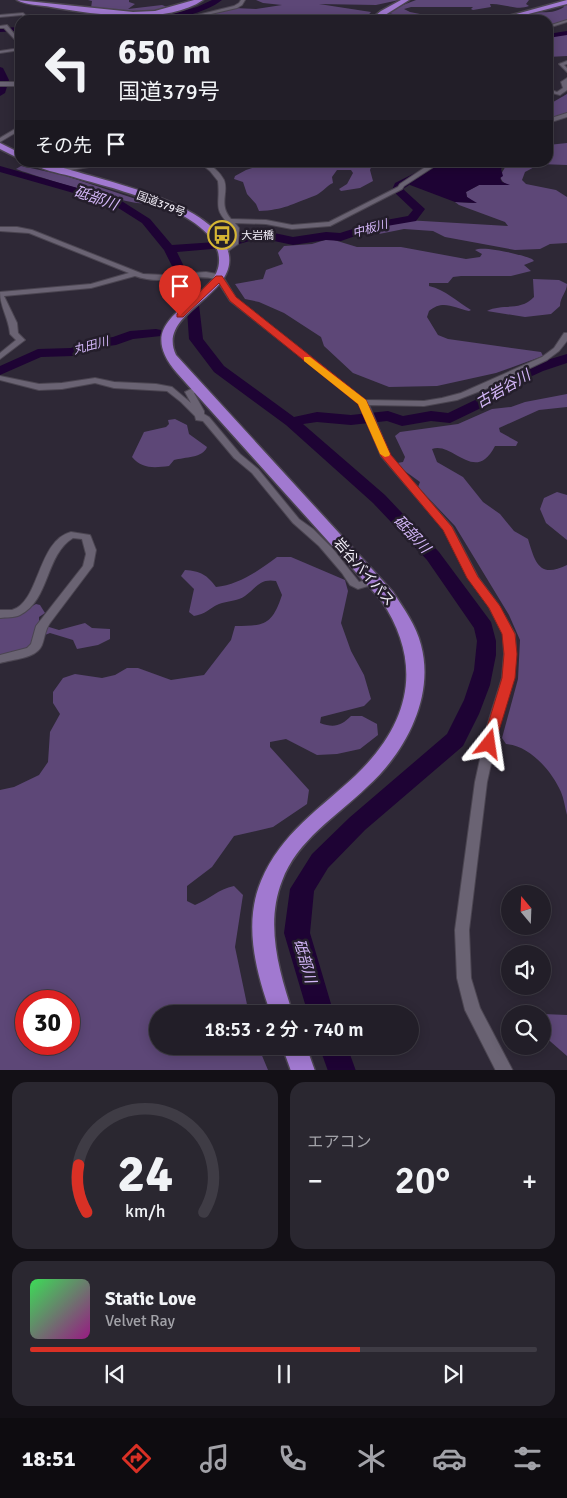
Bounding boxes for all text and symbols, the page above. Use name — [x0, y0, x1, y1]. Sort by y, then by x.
text: 650 m — [118, 30, 211, 73]
icon: left — [35, 35, 100, 100]
text: 国道379号 — [118, 78, 220, 105]
icon: arrive — [102, 130, 130, 158]
text: その先 — [35, 134, 92, 158]
water label: 砥部川 — [72, 182, 122, 214]
street label: 国道379号 — [135, 189, 187, 219]
water label: 中板川 — [351, 216, 391, 241]
bus stop icon: 大岩橋 — [207, 220, 237, 250]
place label: 大岩橋 — [241, 229, 274, 242]
pin — [159, 265, 201, 316]
icon: arrive — [166, 272, 194, 300]
water label: 丸田川 — [72, 334, 112, 358]
water label: 古岩谷川 — [473, 365, 535, 412]
water label: 砥部川 — [390, 511, 435, 558]
street label: 岩谷バイパス — [330, 535, 398, 609]
position arrow — [462, 717, 514, 769]
north arrow — [501, 885, 551, 935]
map controls — [501, 885, 551, 1055]
water label: 砥部川 — [290, 937, 320, 987]
button: sound — [501, 945, 551, 995]
speed limit sign: 30 — [15, 990, 80, 1055]
button: search — [501, 1005, 551, 1055]
text: 18:53 · 2 分 · 740 m — [205, 1018, 363, 1042]
text: エアコン — [308, 1132, 372, 1152]
text: 24 — [117, 1142, 173, 1206]
text: 20° — [394, 1157, 450, 1204]
text: − — [308, 1164, 323, 1198]
text: + — [522, 1164, 537, 1198]
text: km/h — [125, 1200, 165, 1222]
text: Static Love — [105, 1287, 196, 1311]
text: Velvet Ray — [105, 1311, 175, 1331]
icon: previous — [101, 1360, 129, 1388]
icon: pause — [270, 1360, 298, 1388]
icon: next — [439, 1360, 467, 1388]
icon: directions — [119, 1441, 154, 1476]
icon: music — [197, 1441, 232, 1476]
icon: phone — [275, 1441, 310, 1476]
icon: climate — [354, 1441, 389, 1476]
icon: car — [432, 1441, 467, 1476]
icon: filters — [510, 1441, 545, 1476]
text: 18:51 — [22, 1445, 76, 1472]

